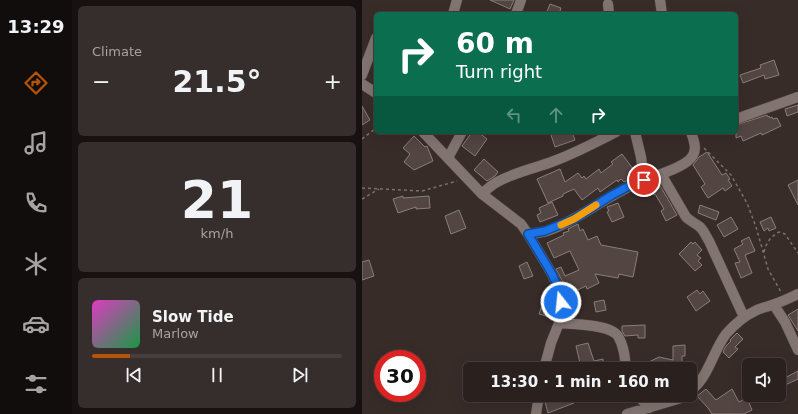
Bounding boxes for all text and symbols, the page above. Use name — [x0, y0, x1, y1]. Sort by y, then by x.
text: 13:29 — [7, 16, 65, 37]
text: 60 m — [456, 27, 534, 60]
icon: right — [390, 28, 442, 80]
text: Climate — [92, 44, 142, 59]
text: Turn right — [456, 61, 542, 82]
text: 21.5° — [172, 64, 262, 99]
icon: directions — [22, 69, 50, 97]
text: − — [92, 69, 110, 94]
text: + — [324, 69, 342, 94]
icon: left — [503, 104, 525, 126]
icon: ahead — [545, 104, 567, 126]
icon: right — [587, 104, 609, 126]
icon: music — [22, 129, 50, 157]
pin — [627, 163, 661, 197]
icon: arrive — [633, 169, 655, 191]
text: 21 — [181, 170, 253, 230]
icon: phone — [22, 189, 50, 217]
text: km/h — [201, 226, 233, 241]
icon: climate — [22, 250, 50, 278]
position arrow — [540, 281, 582, 323]
text: Slow Tide — [152, 308, 234, 326]
icon: car — [22, 310, 50, 338]
text: Marlow — [152, 326, 199, 341]
speed limit sign: 30 — [374, 350, 426, 402]
map controls — [742, 358, 786, 402]
button: sound — [742, 358, 786, 402]
icon: previous — [123, 364, 145, 386]
icon: pause — [206, 364, 228, 386]
icon: next — [289, 364, 311, 386]
icon: filters — [22, 370, 50, 398]
text: 13:30 · 1 min · 160 m — [490, 373, 670, 391]

